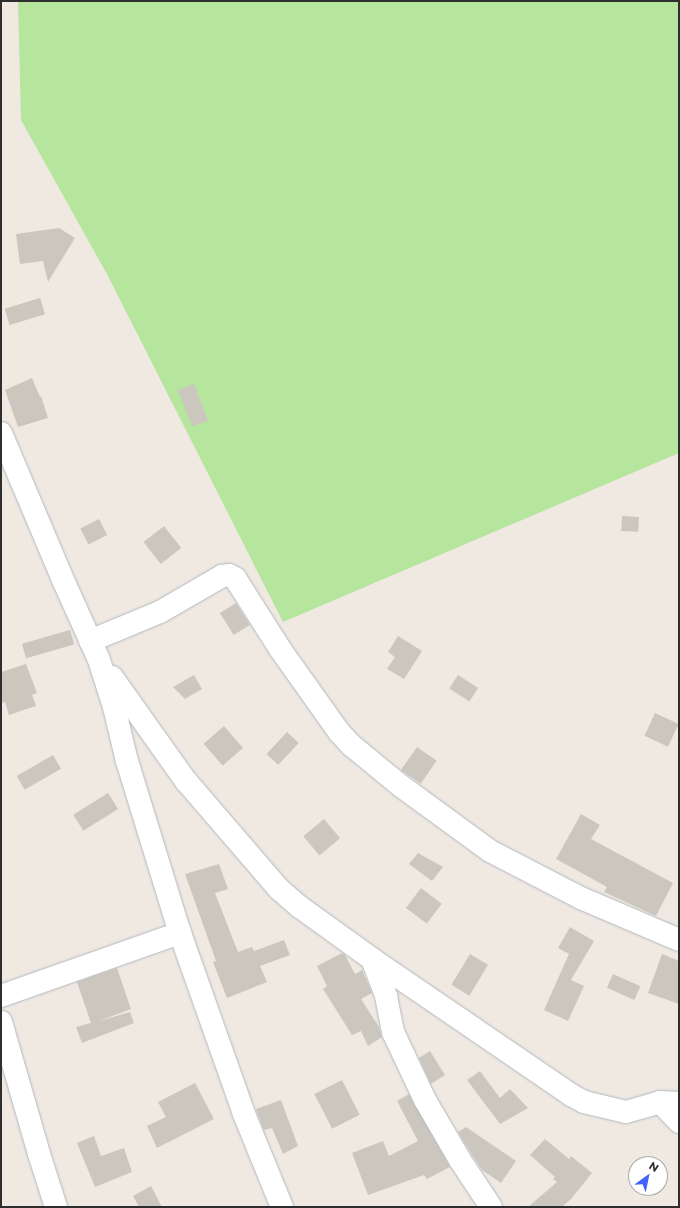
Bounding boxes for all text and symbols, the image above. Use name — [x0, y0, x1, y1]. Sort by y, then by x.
north arrow — [628, 1156, 668, 1196]
text: N — [646, 1158, 662, 1175]

